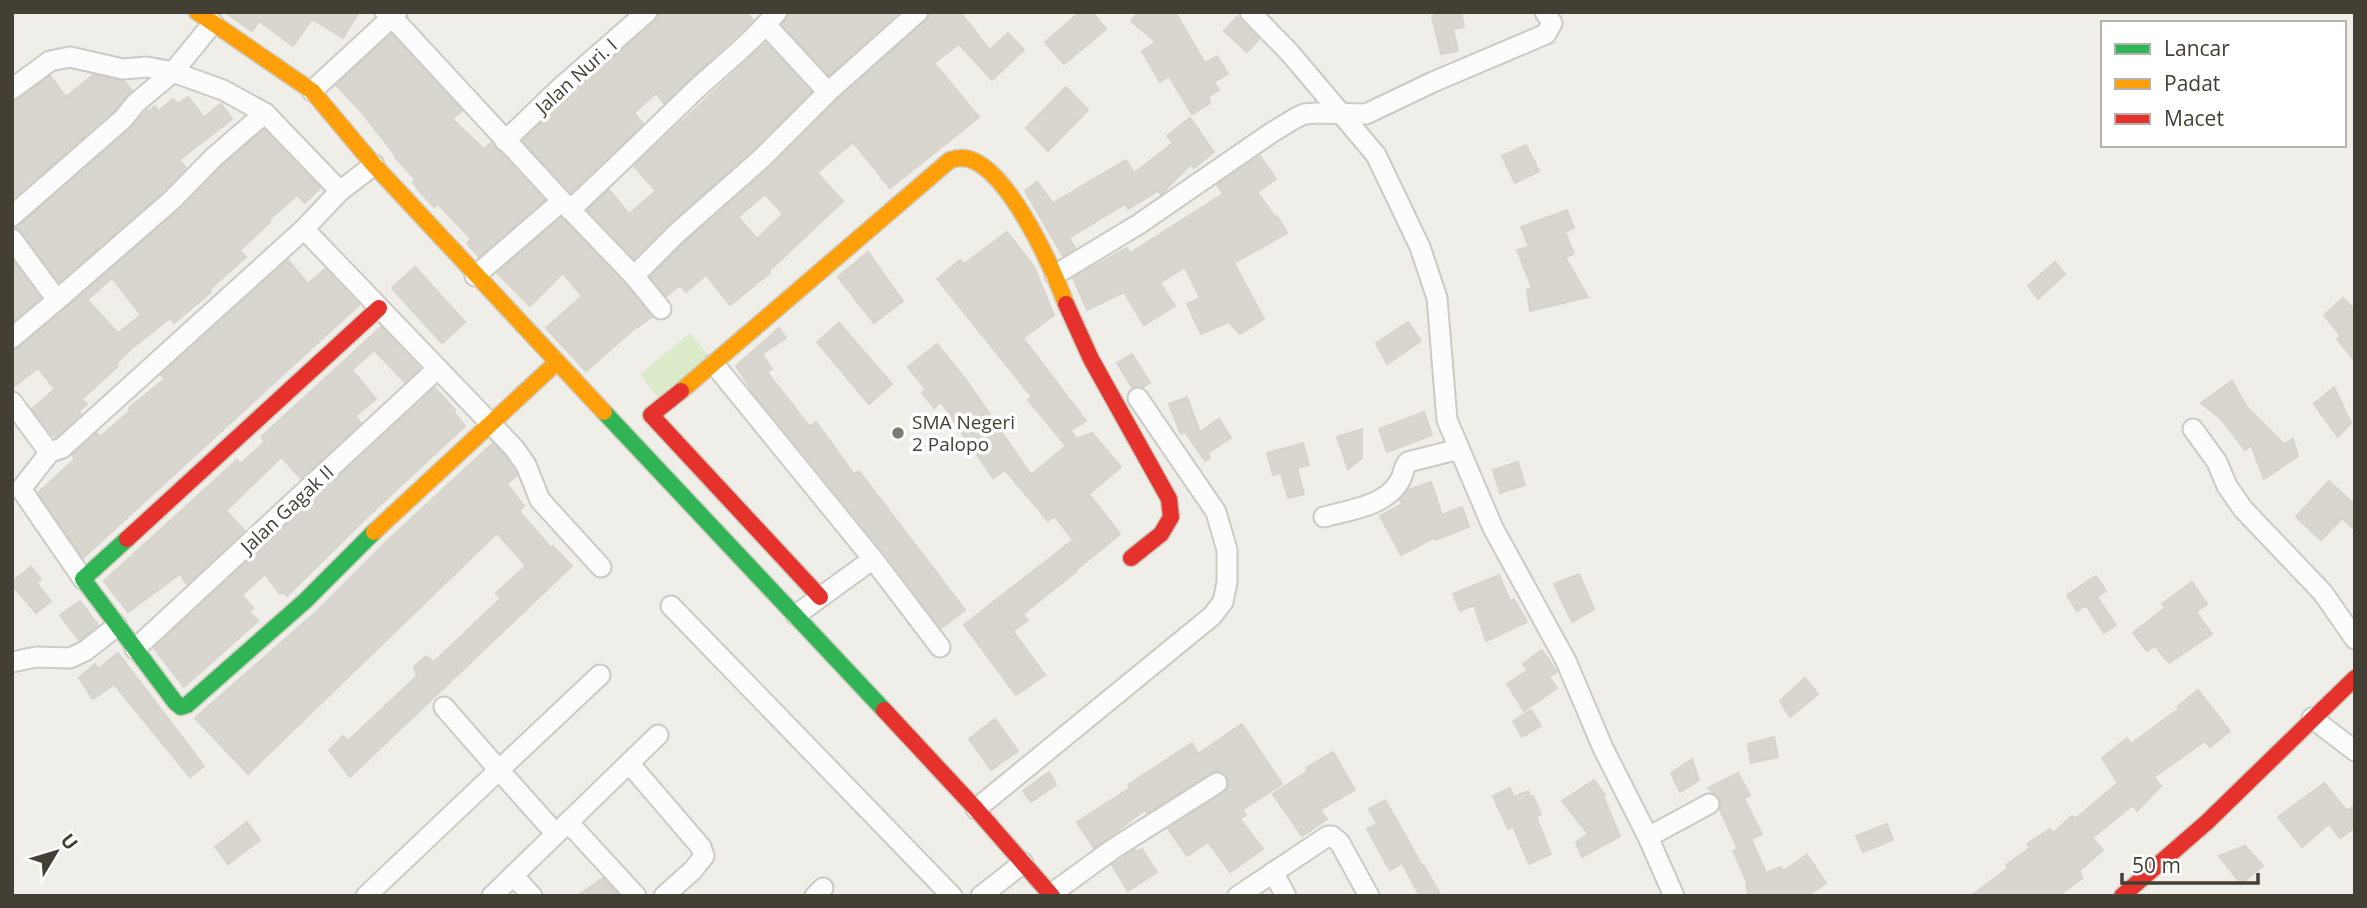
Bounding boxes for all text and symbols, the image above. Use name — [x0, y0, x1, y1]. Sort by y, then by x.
legend — [2101, 21, 2346, 147]
street label: Jalan Nuri. I — [528, 32, 622, 121]
text: Lancar — [2164, 34, 2230, 62]
text: Padat — [2164, 69, 2220, 97]
text: Macet — [2164, 104, 2224, 132]
place label: SMA Negeri 2 Palopo — [912, 409, 1015, 457]
marker: SMA Negeri 2 Palopo — [890, 425, 906, 441]
street label: Jalan Gagak II — [233, 459, 339, 560]
north arrow — [21, 817, 91, 887]
text: U — [55, 828, 84, 855]
scale bar — [2122, 842, 2258, 886]
text: 50 m — [2132, 851, 2181, 879]

